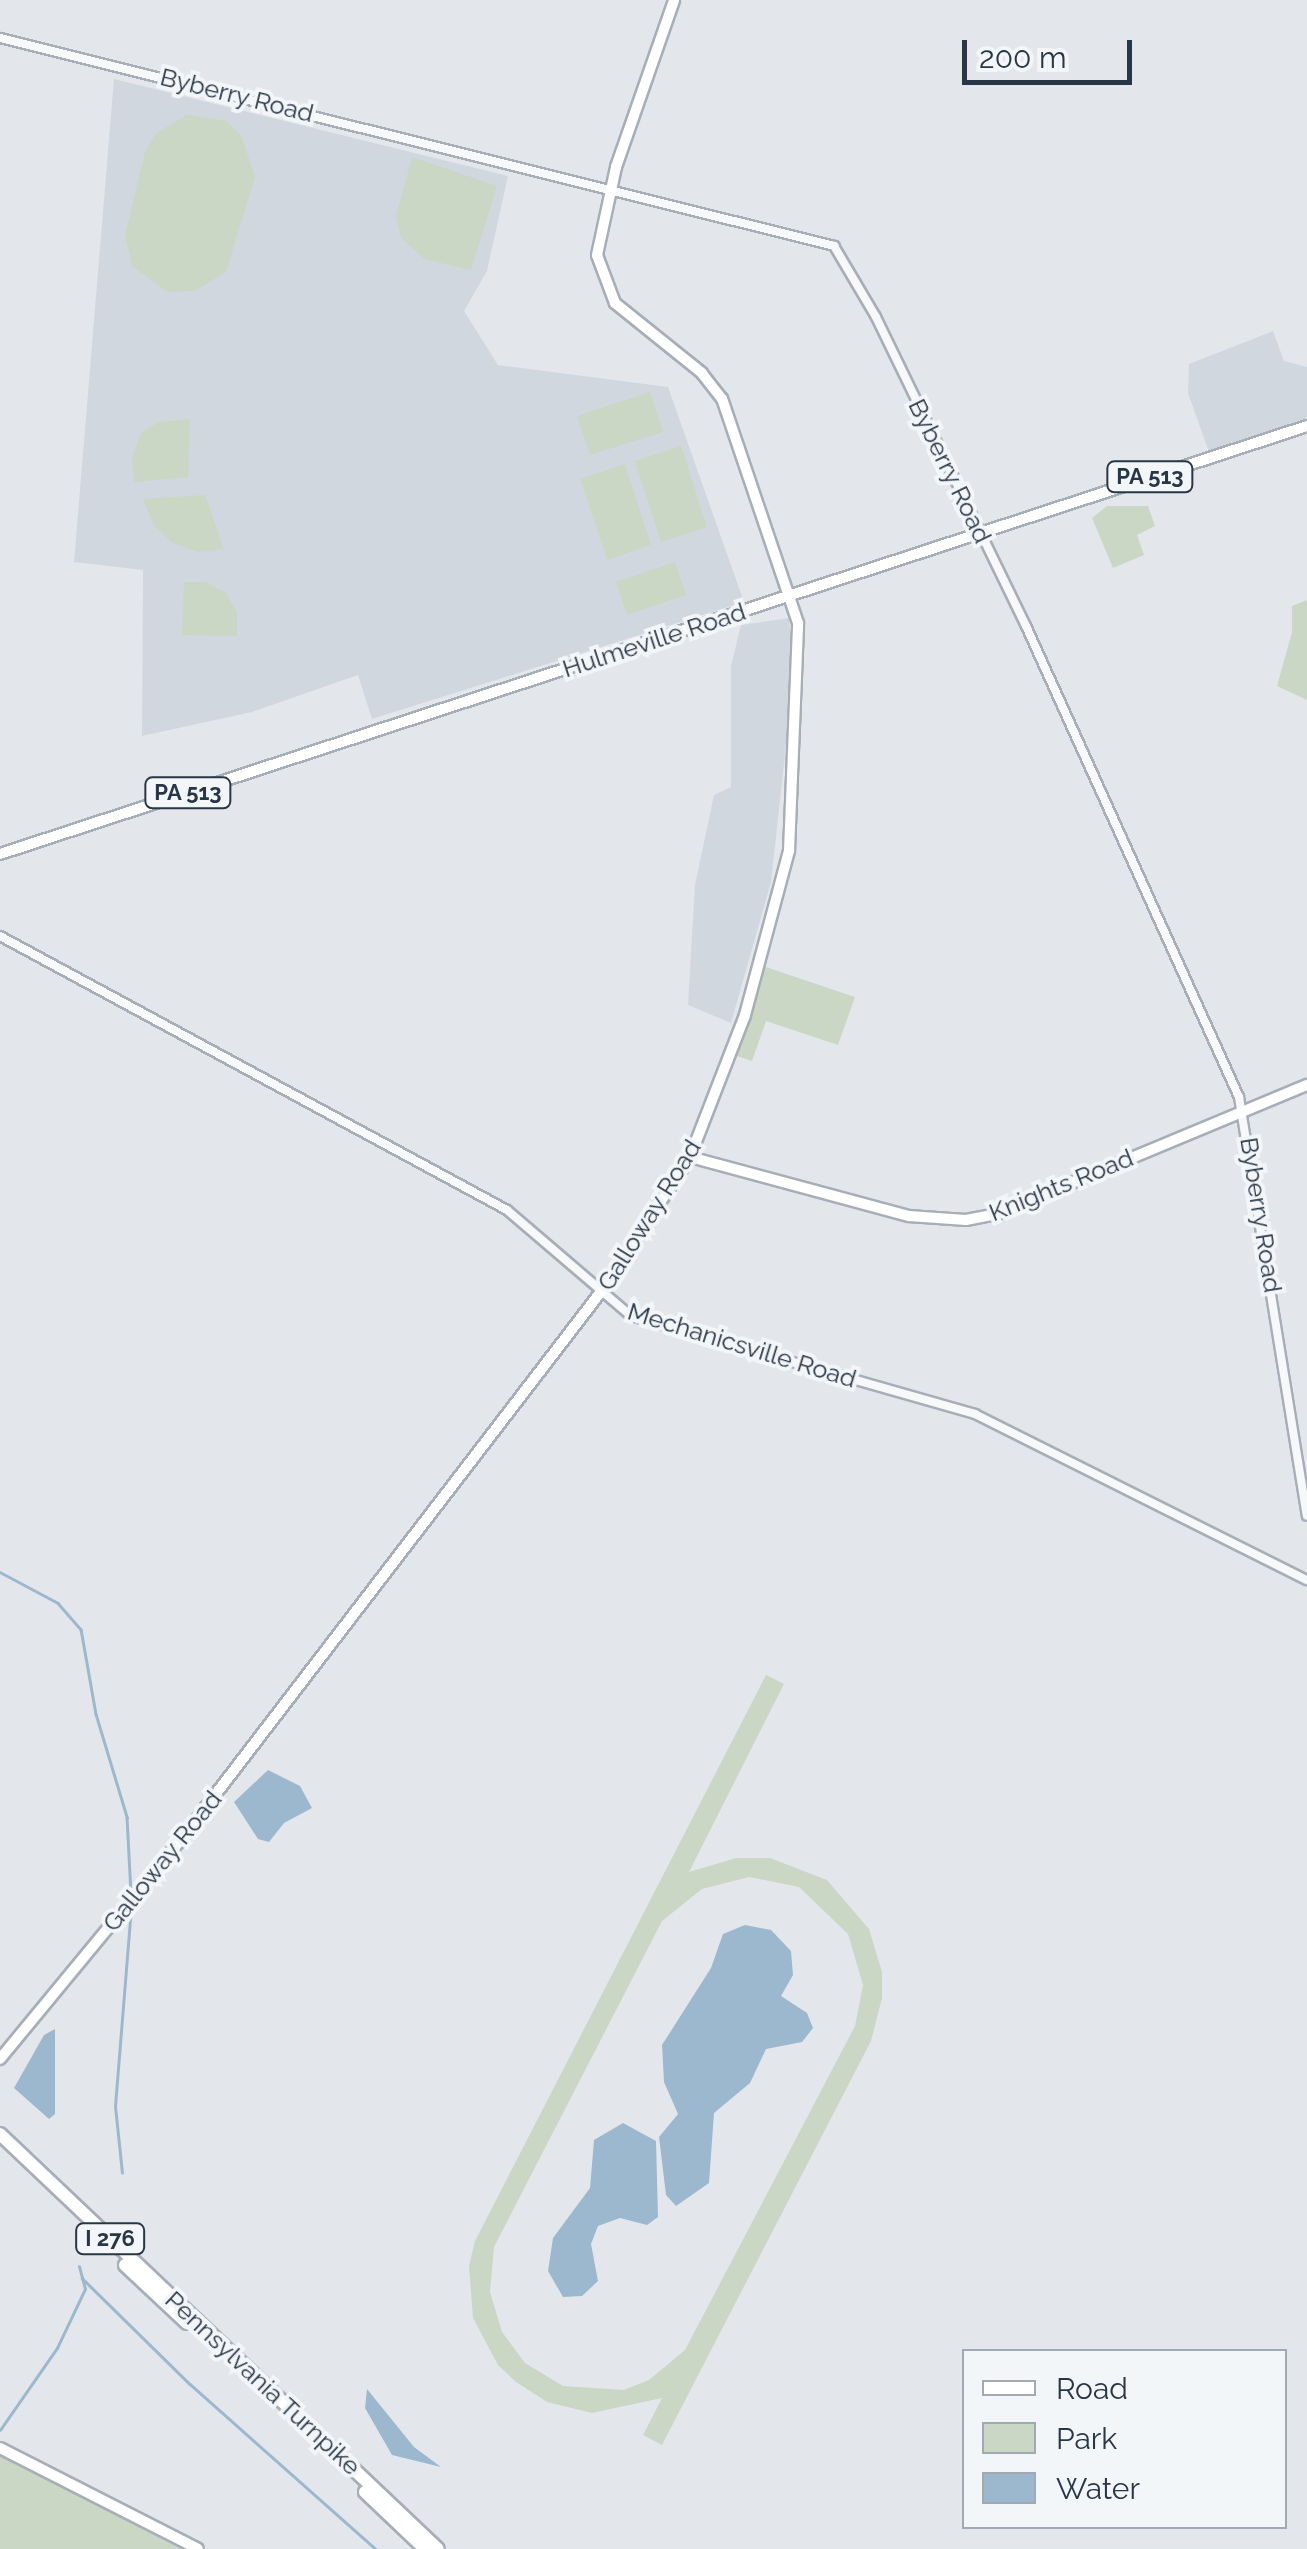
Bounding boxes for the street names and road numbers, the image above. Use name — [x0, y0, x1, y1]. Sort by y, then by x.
street label: Byberry Road — [157, 61, 317, 129]
street label: Byberry Road — [902, 394, 998, 548]
road number: PA 513 — [1105, 460, 1195, 494]
street label: Hulmeville Road — [559, 596, 749, 684]
road number: PA 513 — [143, 776, 233, 810]
street label: Galloway Road — [591, 1134, 707, 1296]
street label: Byberry Road — [1234, 1135, 1288, 1295]
street label: Knights Road — [985, 1142, 1137, 1228]
street label: Mechanicsville Road — [624, 1296, 860, 1394]
street label: Galloway Road — [96, 1784, 228, 1938]
road number: I 276 — [75, 2222, 145, 2256]
street label: Pennsylvania Turnpike — [159, 2284, 367, 2482]

